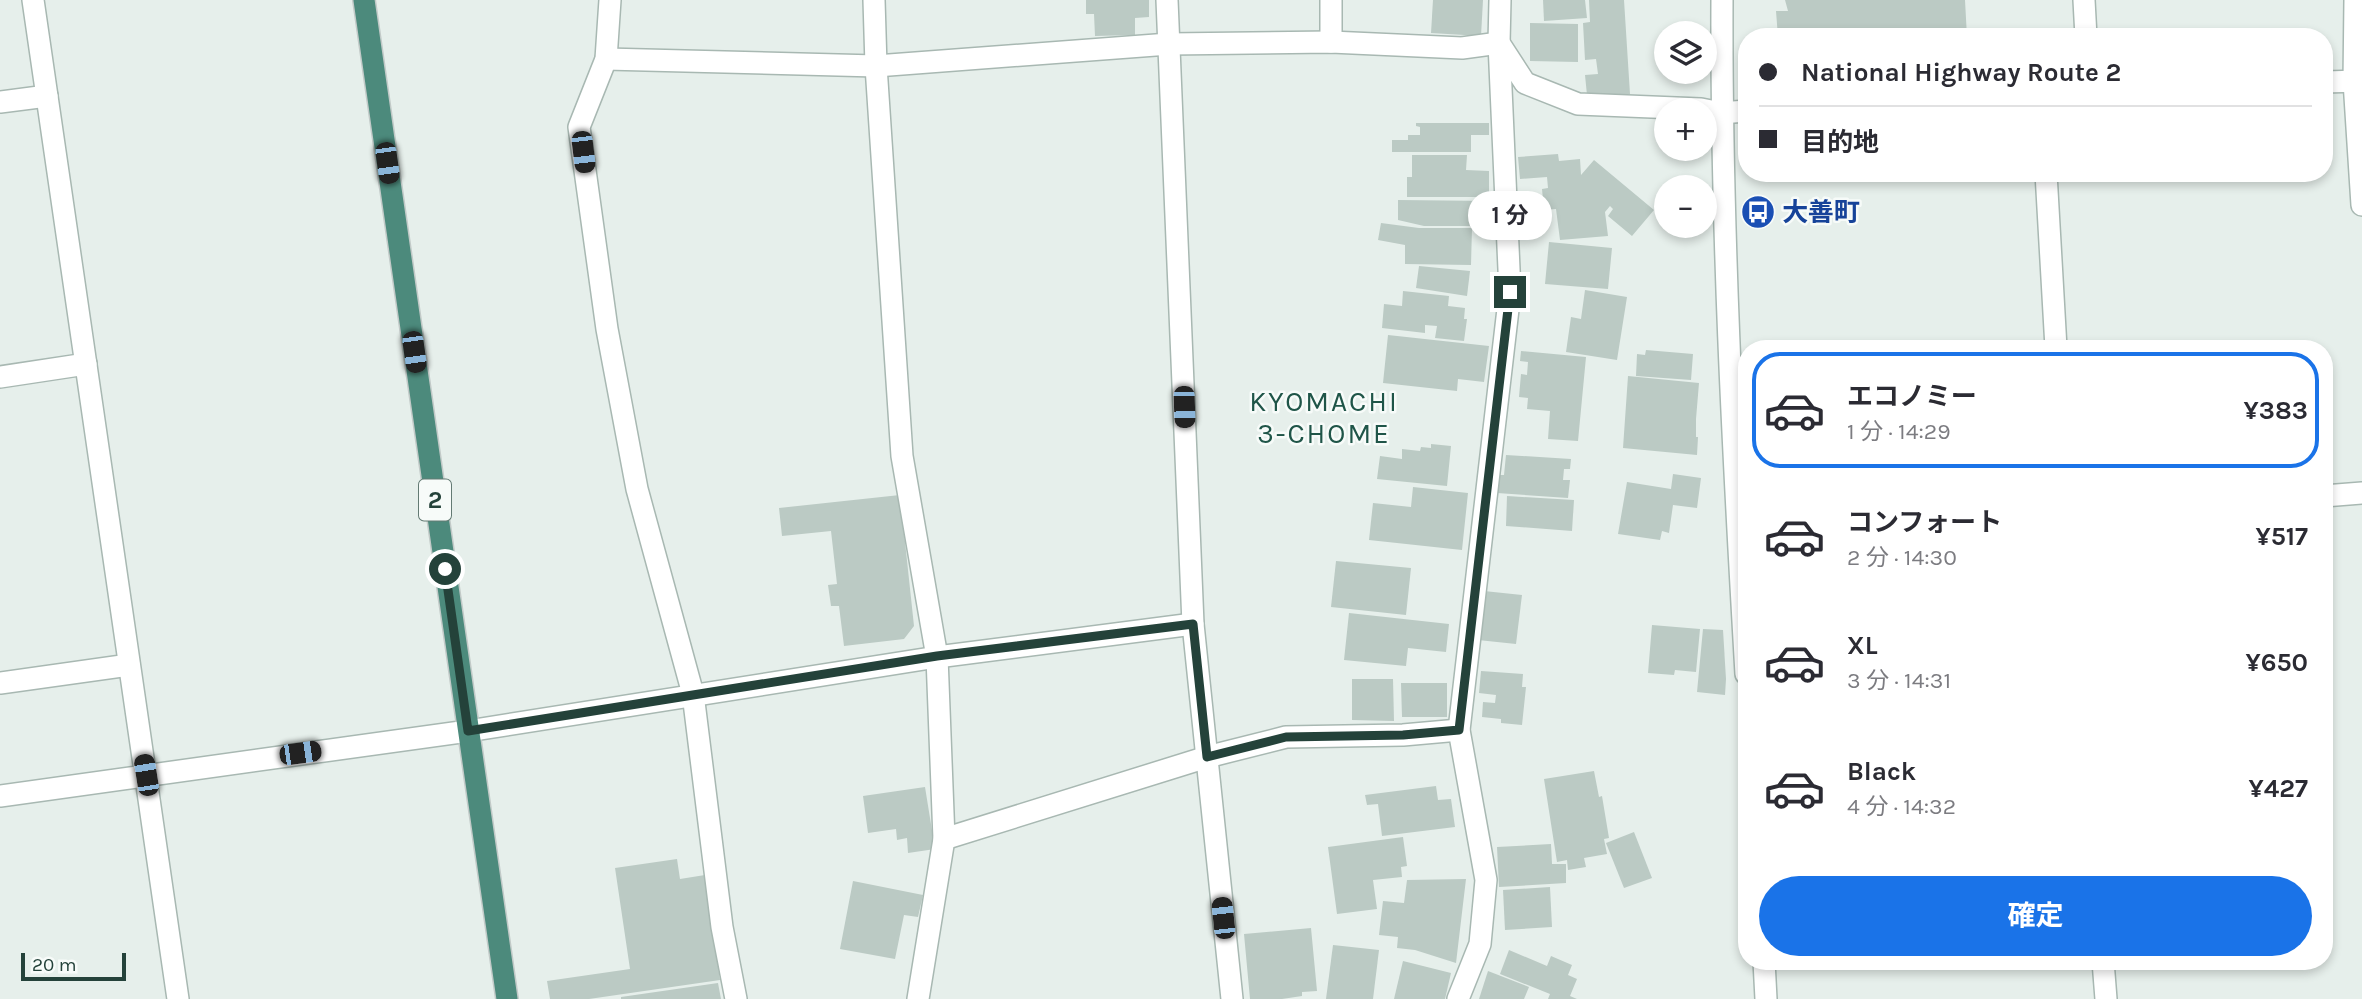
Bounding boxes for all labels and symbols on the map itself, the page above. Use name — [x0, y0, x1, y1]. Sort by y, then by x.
car — [571, 130, 596, 174]
car — [374, 141, 401, 185]
callout: 1 分 — [1468, 190, 1552, 240]
bus stop icon: 大善町 — [1739, 193, 1777, 231]
place label: 大善町 — [1782, 197, 1860, 228]
route end — [1494, 276, 1526, 308]
car — [401, 330, 428, 374]
district label: KYOMACHI 3-CHOME — [1249, 385, 1399, 450]
car — [1173, 386, 1196, 428]
road number: 2 — [419, 480, 451, 520]
route start — [429, 553, 461, 585]
car — [278, 740, 323, 766]
car — [133, 753, 160, 797]
car — [1211, 896, 1236, 940]
scale bar — [21, 950, 126, 982]

